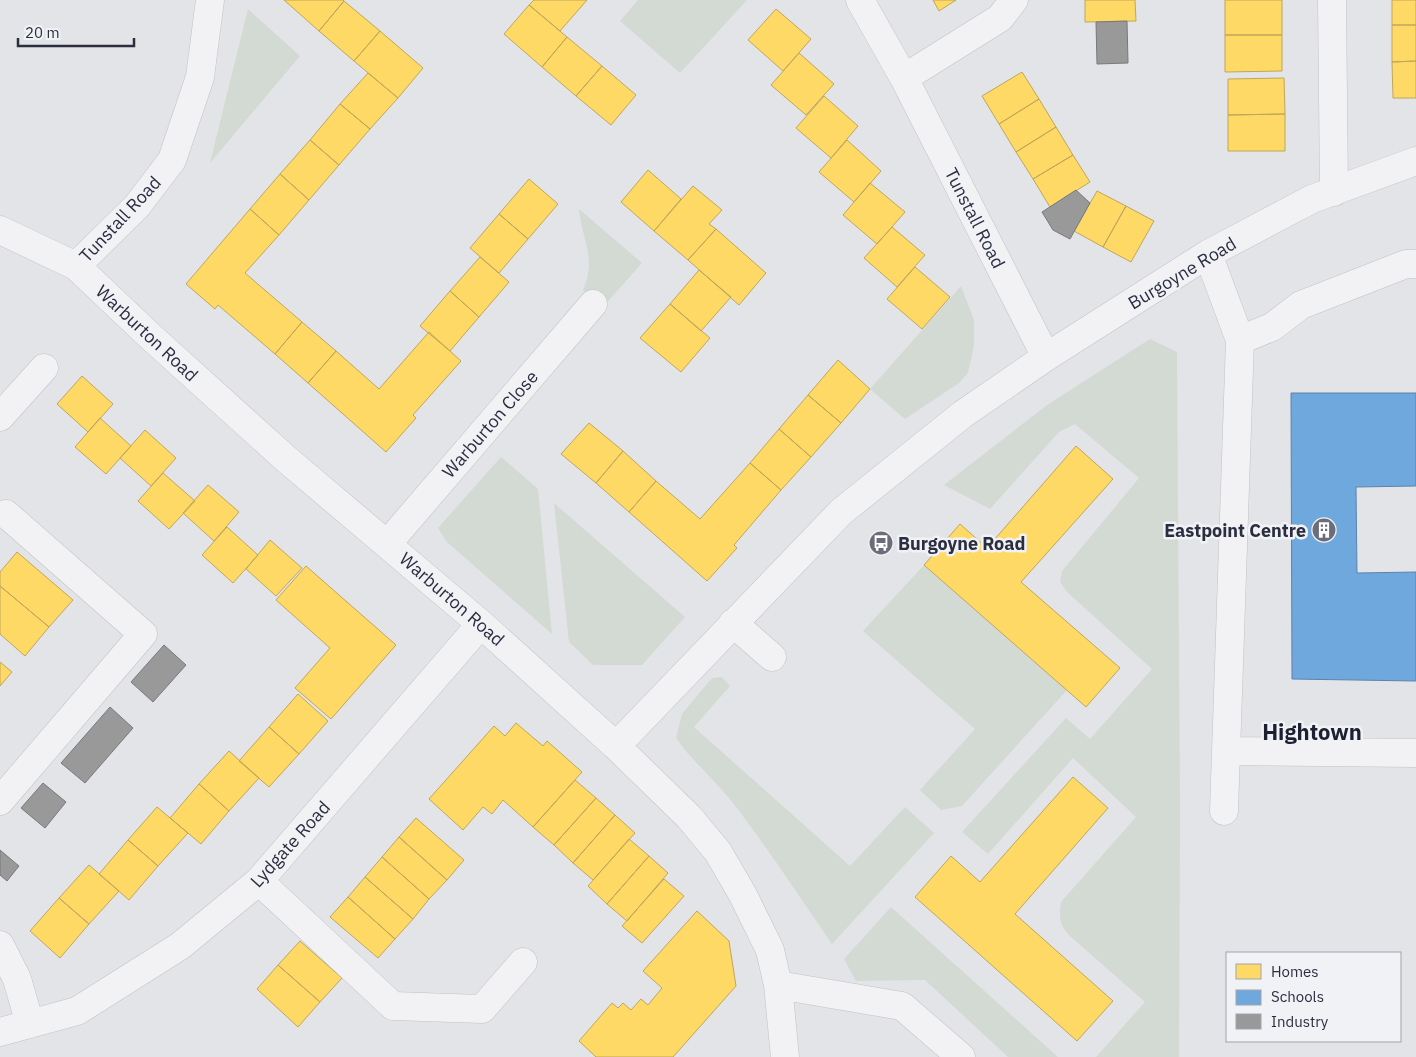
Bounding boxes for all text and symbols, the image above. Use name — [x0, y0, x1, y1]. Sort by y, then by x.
scale bar — [18, 15, 134, 47]
text: 20 m — [25, 23, 60, 42]
street label: Tunstall Road — [940, 164, 1010, 272]
street label: Tunstall Road — [74, 171, 166, 267]
street label: Burgoyne Road — [1124, 232, 1240, 314]
street label: Warburton Road — [91, 280, 203, 386]
street label: Warburton Close — [437, 365, 543, 482]
building icon: Eastpoint Centre — [1311, 517, 1337, 543]
place label: Eastpoint Centre — [1164, 519, 1306, 542]
bus stop icon: Burgoyne Road — [868, 530, 894, 556]
place label: Burgoyne Road — [898, 532, 1025, 555]
street label: Warburton Road — [395, 547, 509, 651]
district label: Hightown — [1262, 717, 1362, 746]
street label: Lydgate Road — [245, 796, 335, 892]
legend — [1226, 952, 1401, 1042]
text: Homes — [1271, 962, 1319, 981]
text: Schools — [1271, 987, 1324, 1006]
text: Industry — [1271, 1012, 1329, 1031]

